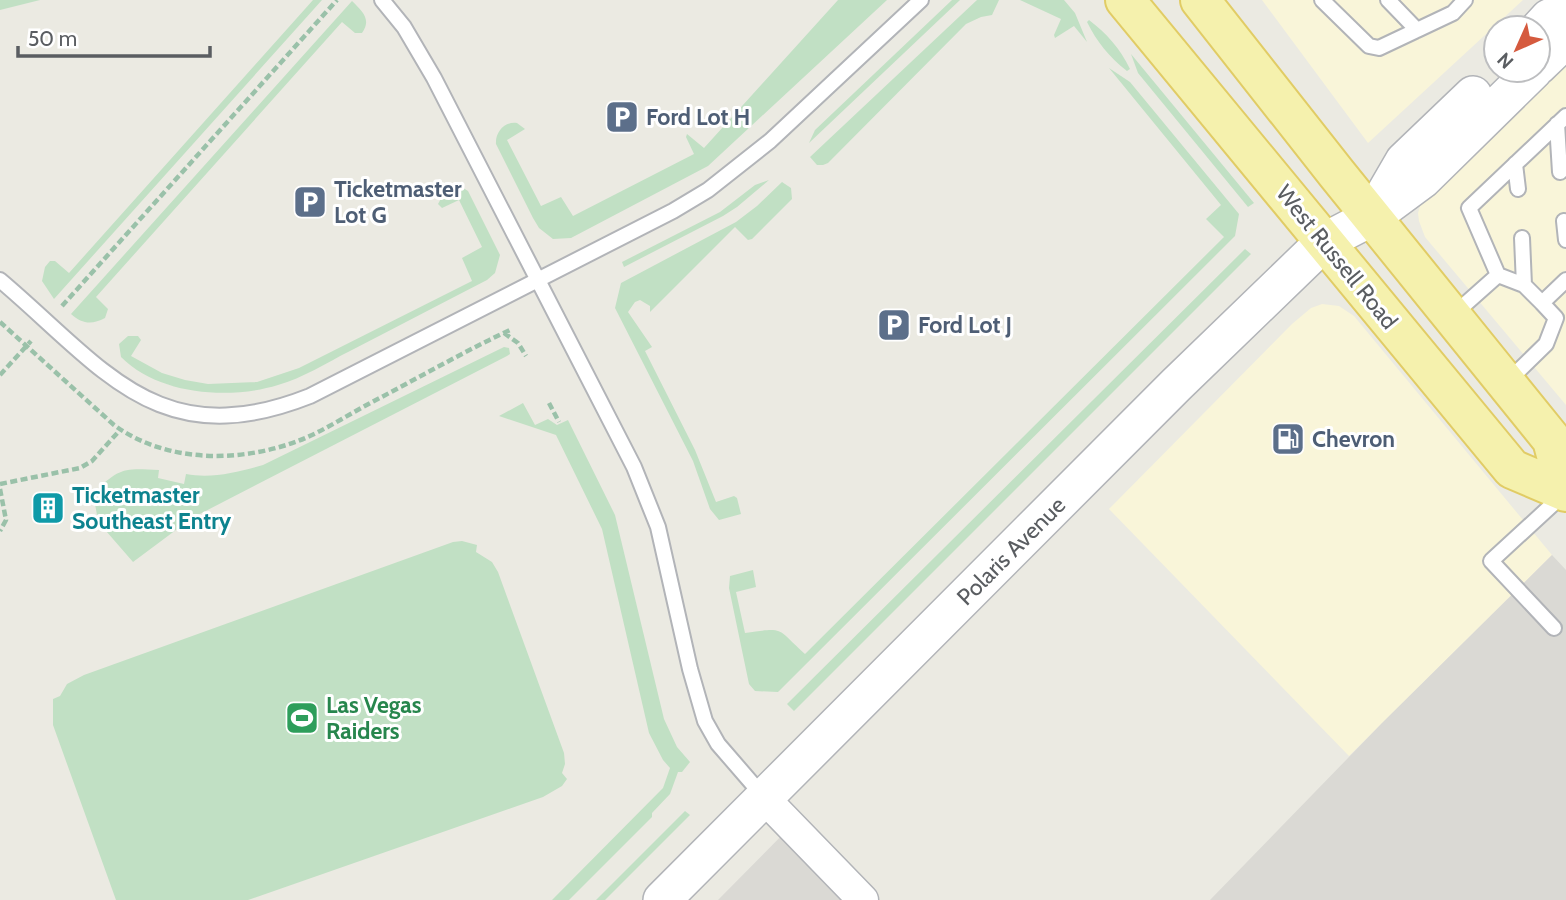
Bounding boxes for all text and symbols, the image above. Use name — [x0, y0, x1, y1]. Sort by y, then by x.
scale bar — [18, 14, 210, 58]
north arrow — [1482, 14, 1552, 84]
text: 50 m — [28, 26, 77, 51]
text: N — [1492, 48, 1518, 74]
parking icon: Ford Lot H — [603, 98, 641, 136]
place label: Ford Lot H — [646, 103, 750, 131]
place label: Ticketmaster Lot G — [334, 175, 462, 229]
street label: West Russell Road — [1270, 179, 1404, 335]
parking icon: Ticketmaster Lot G — [291, 183, 329, 221]
parking icon: Ford Lot J — [875, 306, 913, 344]
place label: Ford Lot J — [918, 311, 1012, 339]
fuel station icon: Chevron — [1269, 420, 1307, 458]
place label: Chevron — [1312, 425, 1395, 453]
place label: Ticketmaster Southeast Entry — [72, 481, 232, 535]
building icon: Ticketmaster Southeast Entry — [29, 489, 67, 527]
street label: Polaris Avenue — [951, 491, 1071, 611]
place label: Las Vegas Raiders — [326, 691, 422, 745]
sports icon: Las Vegas Raiders — [283, 699, 321, 737]

